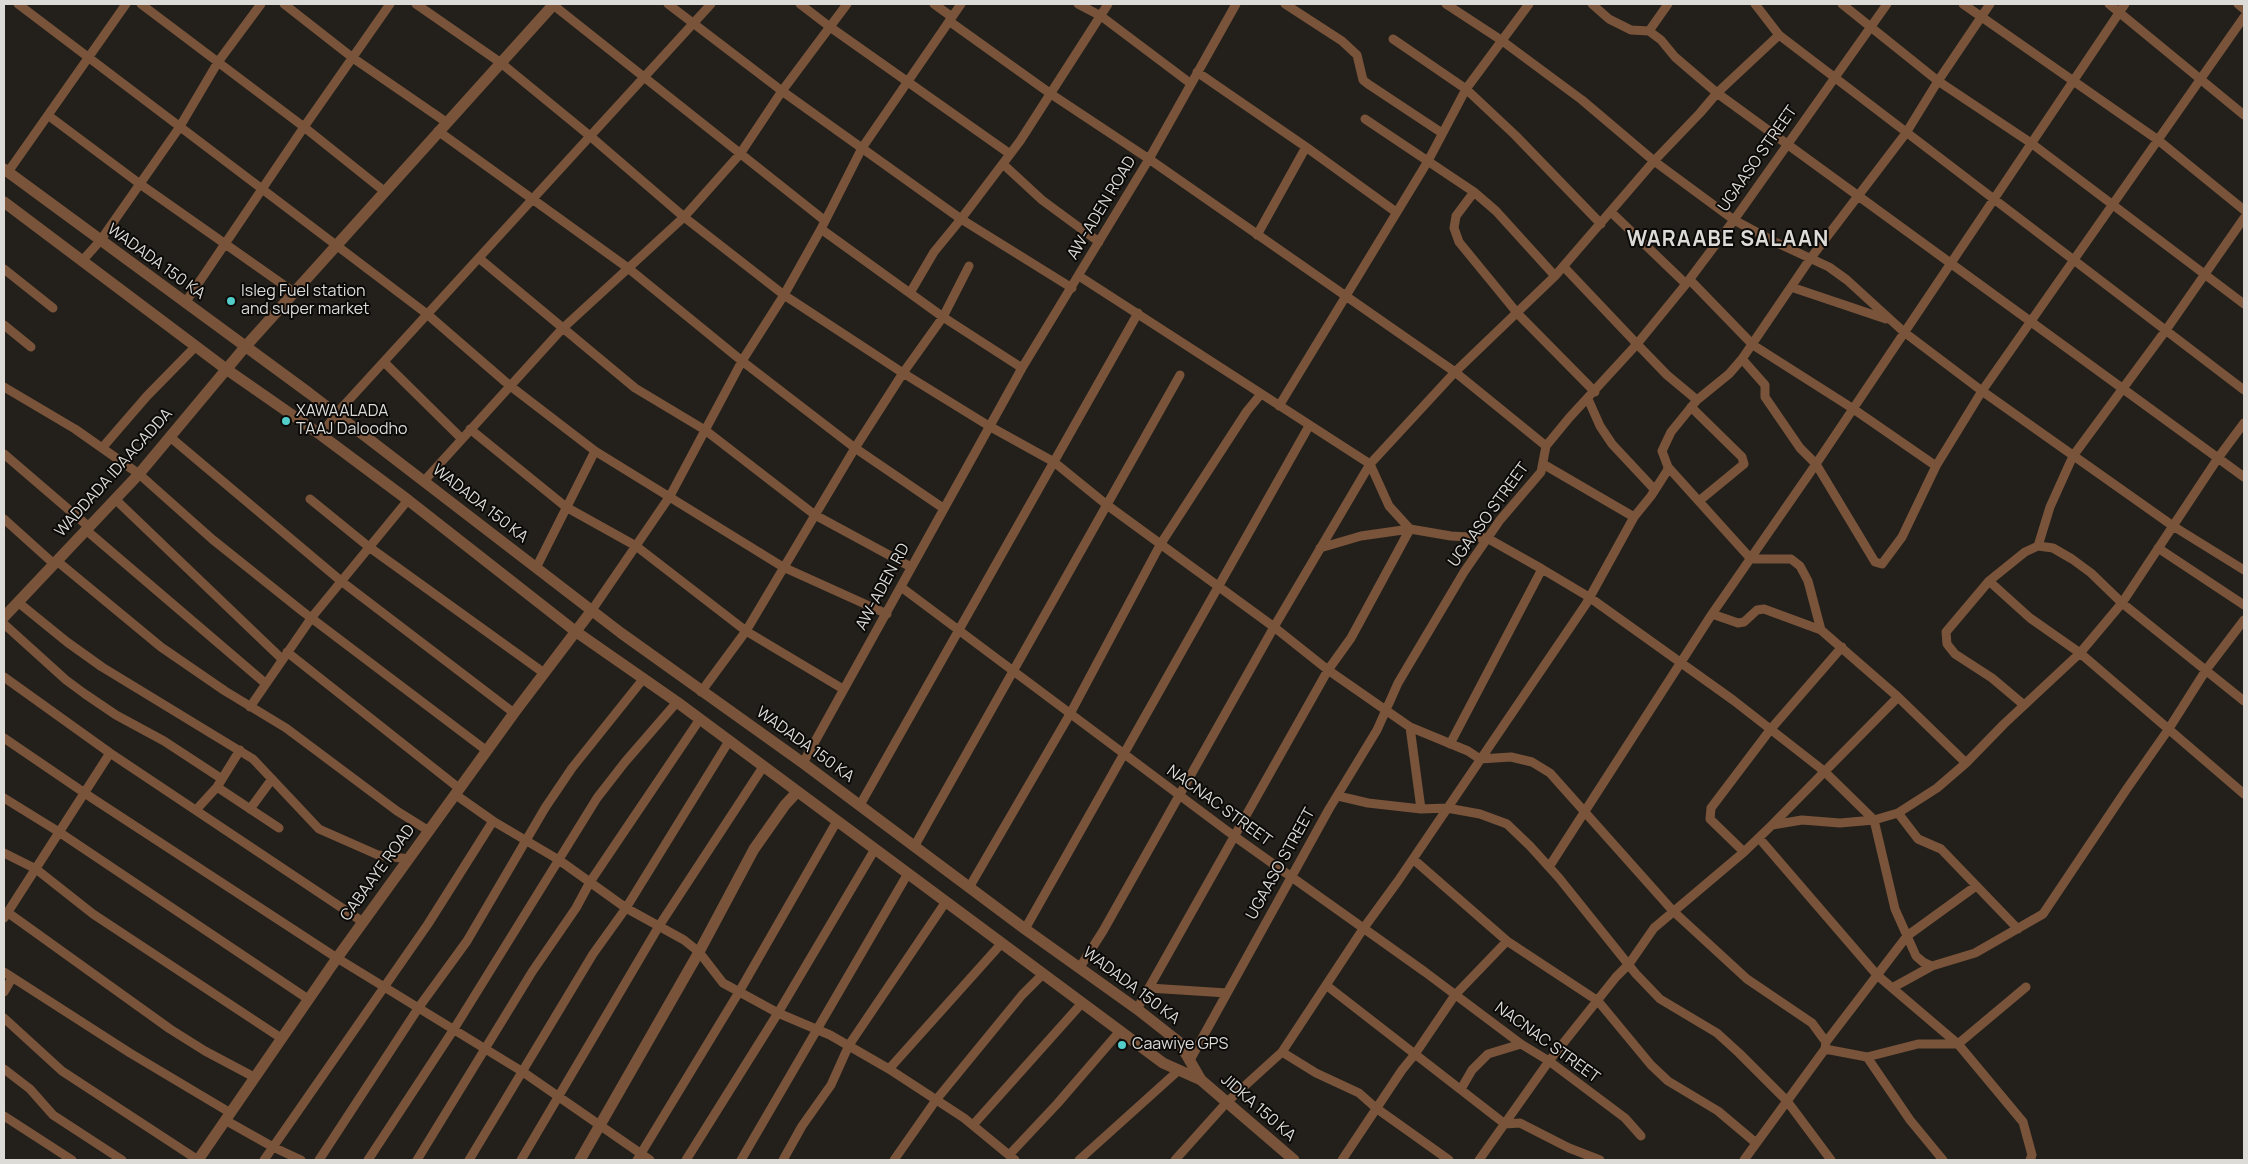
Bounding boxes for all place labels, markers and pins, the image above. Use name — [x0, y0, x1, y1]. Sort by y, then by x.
place label: Isleg Fuel station and super market — [241, 282, 369, 320]
marker: Isleg Fuel station and super market — [225, 295, 237, 307]
place label: XAWAALADA TAAJ Daloodho — [296, 402, 407, 440]
marker: XAWAALADA TAAJ Daloodho — [280, 415, 292, 427]
place label: Caawiye GPS — [1132, 1035, 1228, 1055]
marker: Caawiye GPS — [1116, 1039, 1128, 1051]

